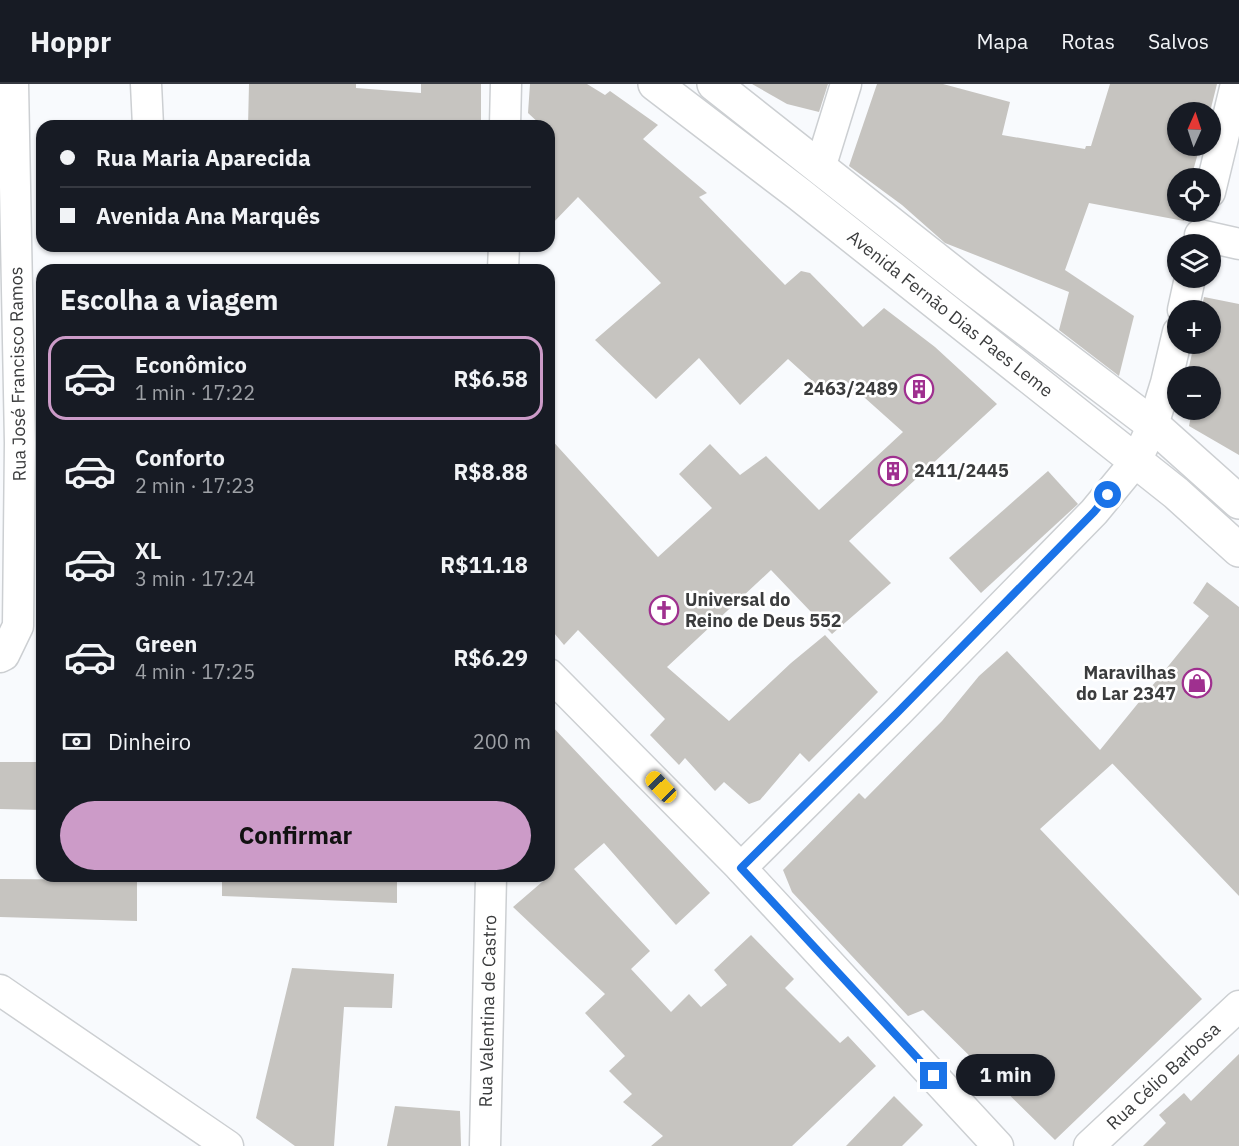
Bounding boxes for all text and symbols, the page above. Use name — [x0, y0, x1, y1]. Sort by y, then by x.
text: Hoppr — [30, 23, 111, 60]
text: Mapa — [977, 27, 1028, 55]
text: Rotas — [1061, 27, 1115, 55]
text: Salvos — [1148, 27, 1209, 55]
north arrow — [1167, 102, 1221, 156]
map controls — [1167, 102, 1221, 420]
text: Rua Maria Aparecida — [96, 143, 311, 172]
button: locate — [1167, 168, 1221, 222]
text: Avenida Ana Marquês — [96, 201, 320, 230]
street label: Avenida Fernão Dias Paes Leme — [843, 225, 1058, 402]
button: layers — [1167, 234, 1221, 288]
street label: Rua José Francisco Ramos — [4, 266, 31, 482]
text: Escolha a viagem — [60, 282, 278, 317]
button: + — [1167, 300, 1221, 354]
text: Econômico — [135, 350, 247, 379]
icon: car — [63, 351, 117, 405]
text: R$6.58 — [454, 364, 528, 393]
button: − — [1167, 366, 1221, 420]
building icon: 2463/2489 — [903, 373, 935, 405]
place label: 2463/2489 — [803, 377, 898, 400]
text: 1 min · 17:22 — [135, 379, 255, 406]
text: Conforto — [135, 443, 225, 472]
icon: car — [63, 444, 117, 498]
building icon: 2411/2445 — [877, 455, 909, 487]
text: R$8.88 — [454, 457, 528, 486]
place label: 2411/2445 — [914, 459, 1009, 482]
text: 2 min · 17:23 — [135, 472, 255, 499]
route start — [1094, 481, 1121, 508]
text: XL — [135, 536, 161, 565]
icon: car — [63, 537, 117, 591]
text: R$11.18 — [440, 550, 528, 579]
text: 3 min · 17:24 — [135, 565, 255, 592]
place label: Universal do Reino de Deus 552 — [685, 588, 842, 632]
church icon: Universal do Reino de Deus 552 — [648, 594, 680, 626]
text: Green — [135, 629, 197, 658]
icon: car — [63, 630, 117, 684]
text: R$6.29 — [454, 643, 528, 672]
text: 4 min · 17:25 — [135, 658, 255, 685]
place label: Maravilhas do Lar 2347 — [1076, 661, 1176, 705]
shop icon: Maravilhas do Lar 2347 — [1181, 667, 1213, 699]
icon: cash — [60, 725, 93, 758]
text: Dinheiro — [108, 727, 191, 756]
text: 200 m — [473, 728, 531, 755]
car — [642, 768, 680, 806]
button: Confirmar — [60, 801, 531, 870]
street label: Rua Valentina de Castro — [474, 914, 501, 1108]
street label: Rua Célio Barbosa — [1101, 1017, 1225, 1135]
callout: 1 min — [955, 1055, 1054, 1097]
text: 1 min — [979, 1061, 1032, 1088]
route end — [920, 1062, 947, 1089]

